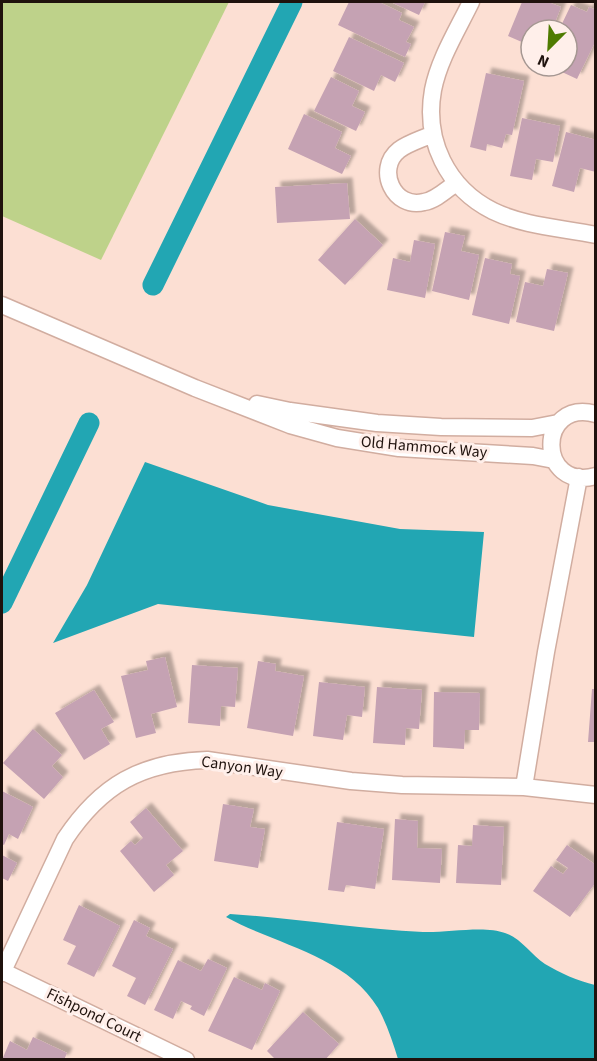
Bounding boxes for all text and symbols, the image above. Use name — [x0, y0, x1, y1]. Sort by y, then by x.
north arrow — [519, 18, 579, 78]
text: N — [534, 49, 553, 73]
street label: Old Hammock Way — [360, 431, 489, 464]
street label: Canyon Way — [200, 750, 285, 784]
street label: Fishpond Court — [43, 983, 146, 1048]

